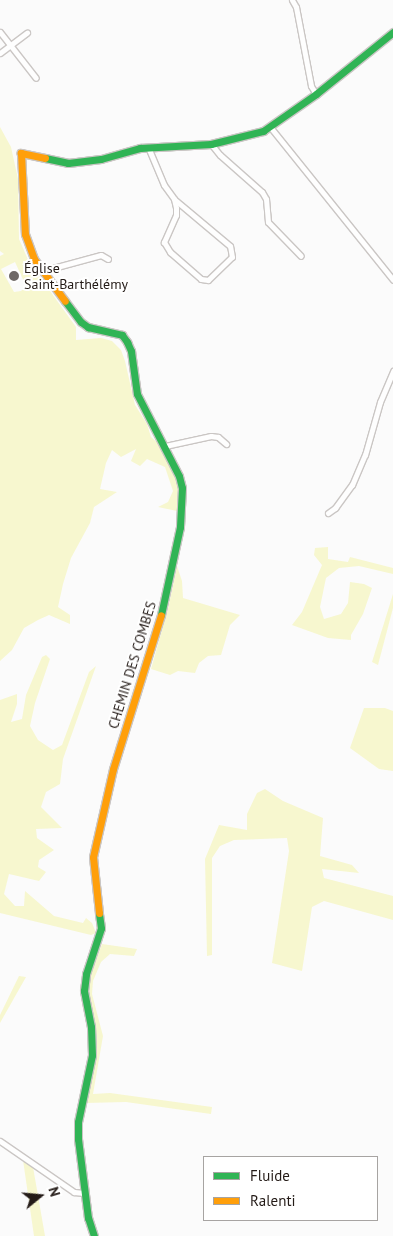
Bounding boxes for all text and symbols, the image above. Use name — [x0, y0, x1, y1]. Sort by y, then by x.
place label: Église Saint-Barthélémy — [24, 260, 128, 292]
marker: Église Saint-Barthélémy — [8, 270, 20, 282]
street label: CHEMIN DES COMBES — [105, 599, 159, 731]
legend — [203, 1156, 378, 1221]
text: Fluide — [250, 1166, 290, 1185]
north arrow — [15, 1171, 65, 1221]
text: N — [44, 1185, 64, 1199]
text: Ralenti — [250, 1191, 296, 1210]

